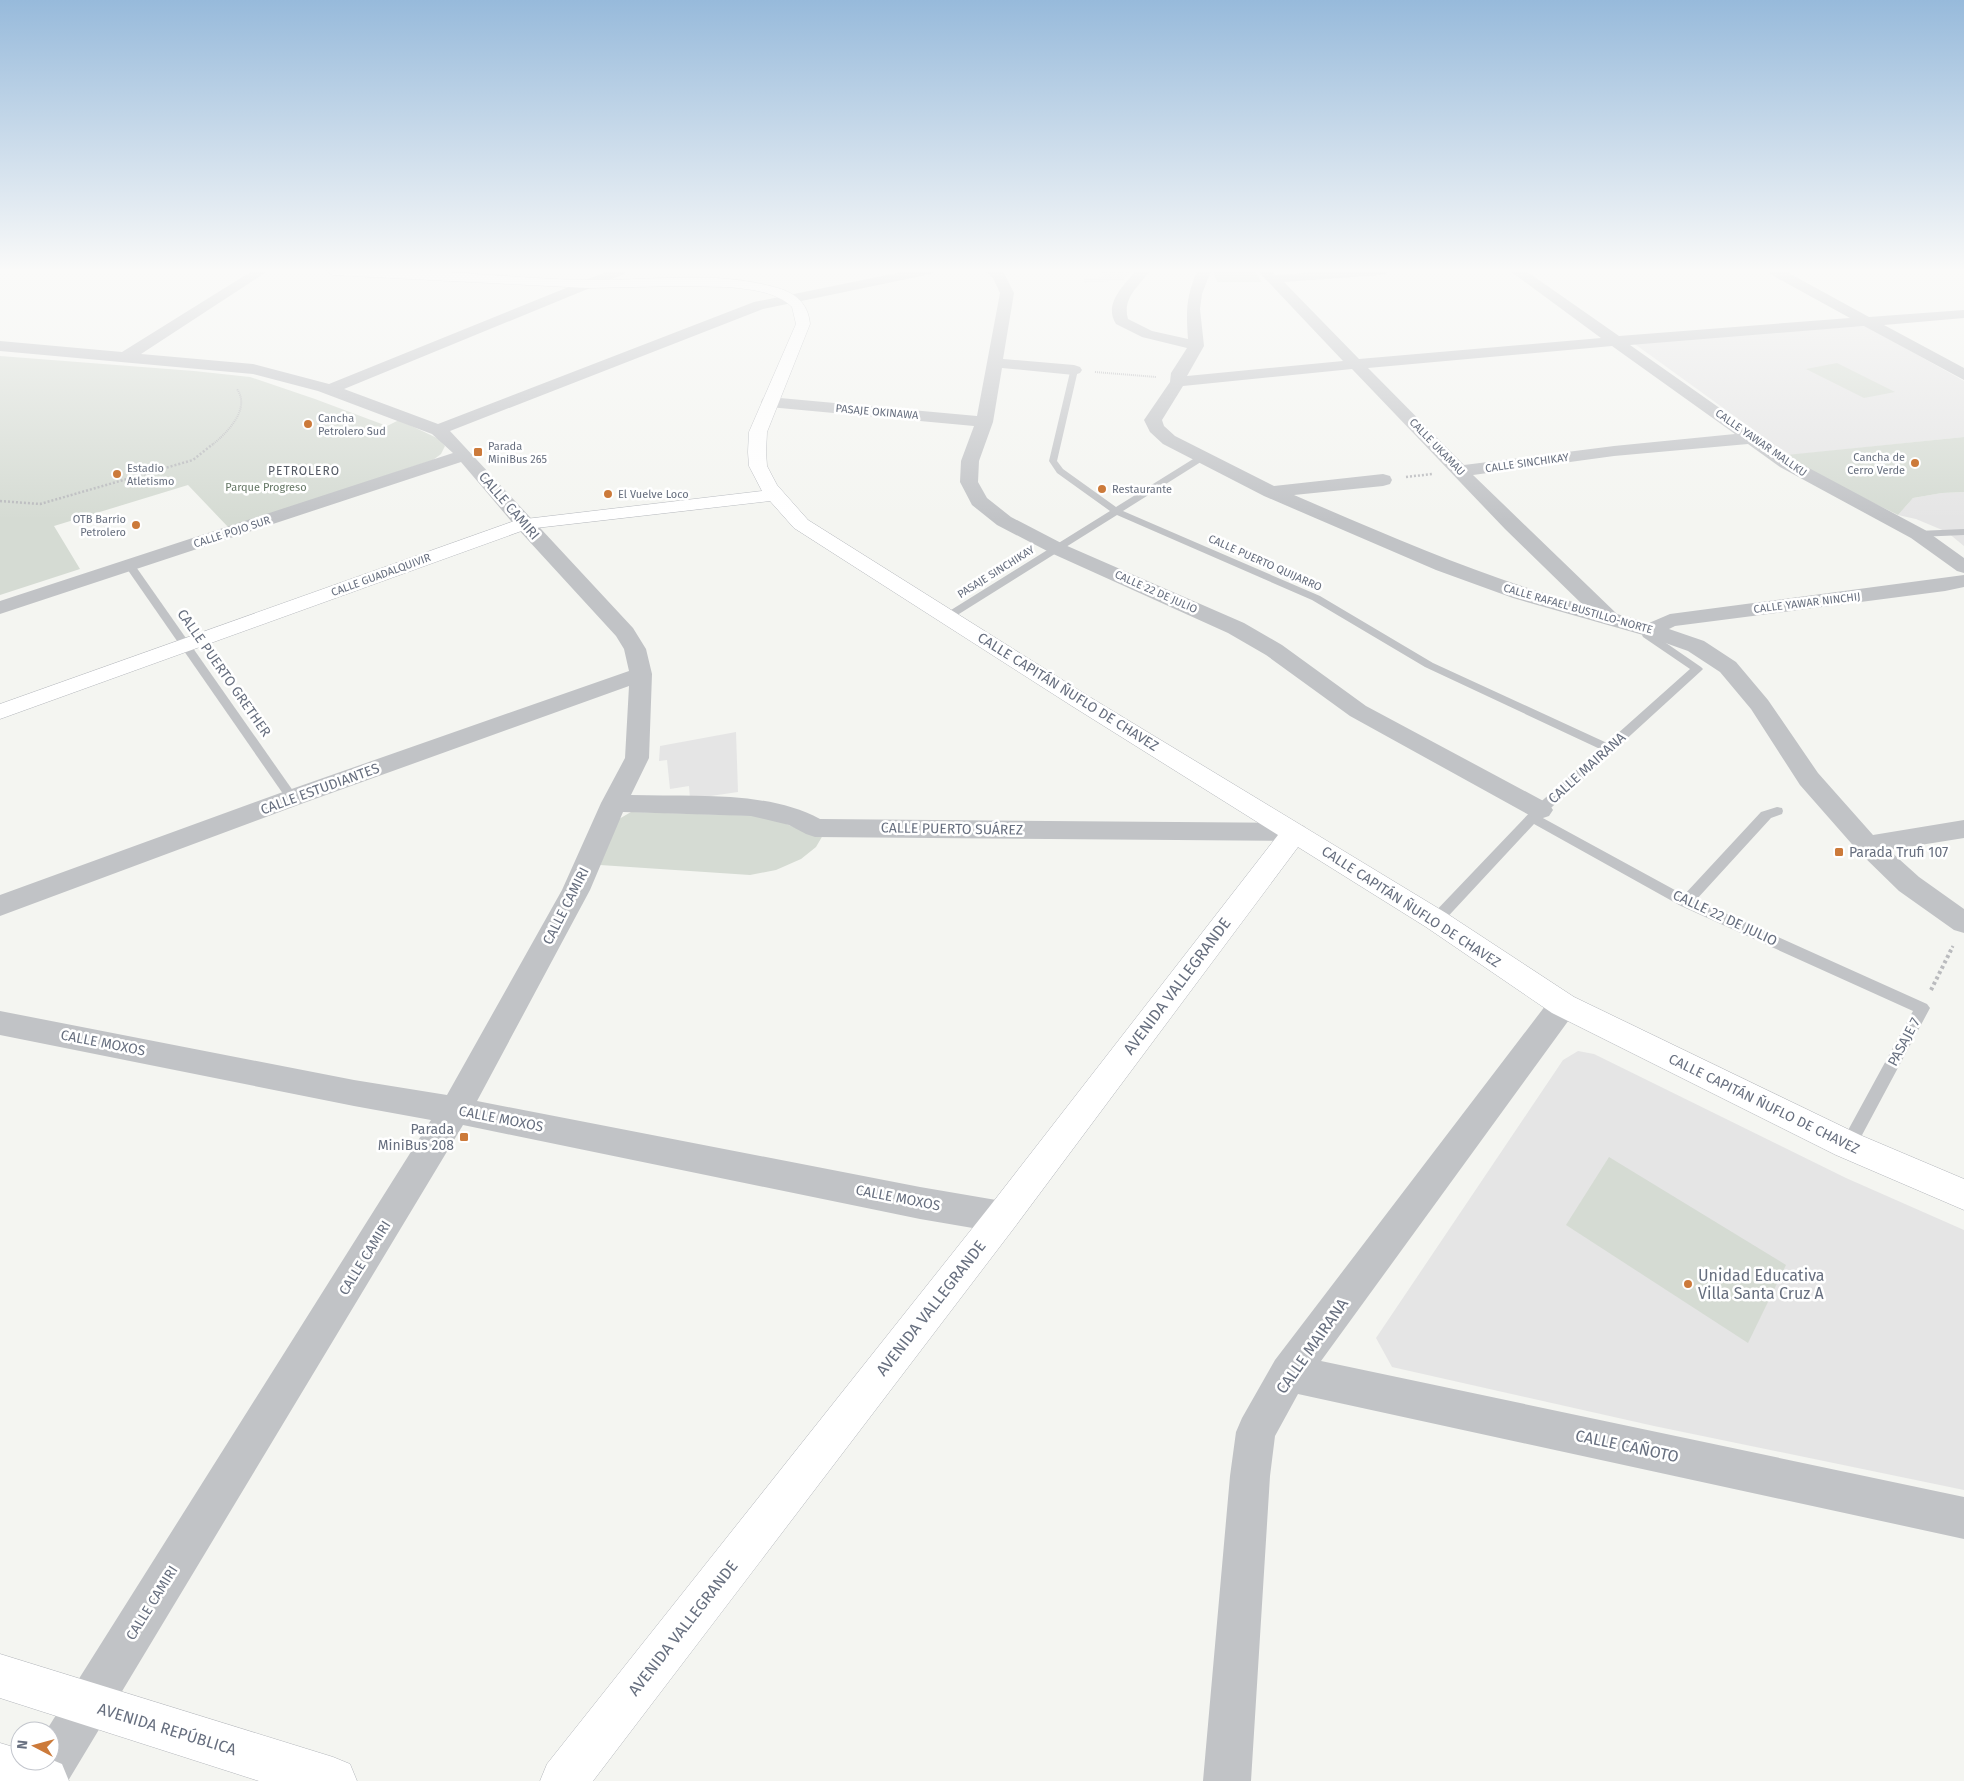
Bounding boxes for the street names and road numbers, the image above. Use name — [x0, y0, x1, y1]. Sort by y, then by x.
street label: PASAJE OKINAWA — [835, 402, 920, 422]
street label: CALLE YAWAR MALLKU — [1713, 407, 1809, 479]
street label: CALLE UKAMAU — [1407, 416, 1467, 478]
street label: CALLE SINCHIKAY — [1484, 451, 1570, 475]
street label: CALLE CAMIRI — [475, 469, 543, 543]
street label: CALLE POJO SUR — [192, 513, 272, 551]
street label: CALLE PUERTO QUIJARRO — [1206, 532, 1324, 594]
street label: PASAJE SINCHIKAY — [955, 543, 1037, 601]
street label: CALLE GUADALQUIVIR — [329, 551, 433, 599]
street label: CALLE 22 DE JULIO — [1113, 568, 1199, 616]
street label: CALLE RAFAEL BUSTILLO-NORTE — [1502, 581, 1654, 637]
street label: CALLE YAWAR NINCHIJ — [1753, 590, 1861, 616]
street label: CALLE PUERTO GRETHER — [174, 606, 275, 740]
street label: CALLE CAPITÁN ÑUFLO DE CHAVEZ — [974, 628, 1162, 755]
street label: CALLE MAIRANA — [1545, 729, 1629, 807]
street label: CALLE ESTUDIANTES — [258, 759, 382, 818]
street label: CALLE PUERTO SUÁREZ — [881, 818, 1023, 839]
street label: CALLE CAPITÁN ÑUFLO DE CHAVEZ — [1318, 842, 1504, 971]
street label: CALLE CAMIRI — [539, 864, 593, 948]
street label: CALLE 22 DE JULIO — [1670, 886, 1780, 950]
street label: AVENIDA VALLEGRANDE — [1119, 914, 1235, 1058]
street label: PASAJE 7 — [1884, 1015, 1924, 1069]
street label: CALLE MOXOS — [59, 1026, 147, 1060]
street label: CALLE CAPITÁN ÑUFLO DE CHAVEZ — [1666, 1049, 1863, 1158]
street label: CALLE MOXOS — [457, 1102, 545, 1136]
street label: CALLE MOXOS — [854, 1181, 942, 1215]
street label: CALLE CAMIRI — [335, 1218, 395, 1298]
street label: AVENIDA VALLEGRANDE — [872, 1237, 990, 1379]
street label: CALLE MAIRANA — [1272, 1294, 1352, 1397]
street label: CALLE CAÑOTO — [1574, 1426, 1680, 1466]
street label: AVENIDA VALLEGRANDE — [624, 1557, 742, 1699]
street label: CALLE CAMIRI — [122, 1563, 182, 1643]
street label: AVENIDA REPÚBLICA — [95, 1698, 240, 1759]

